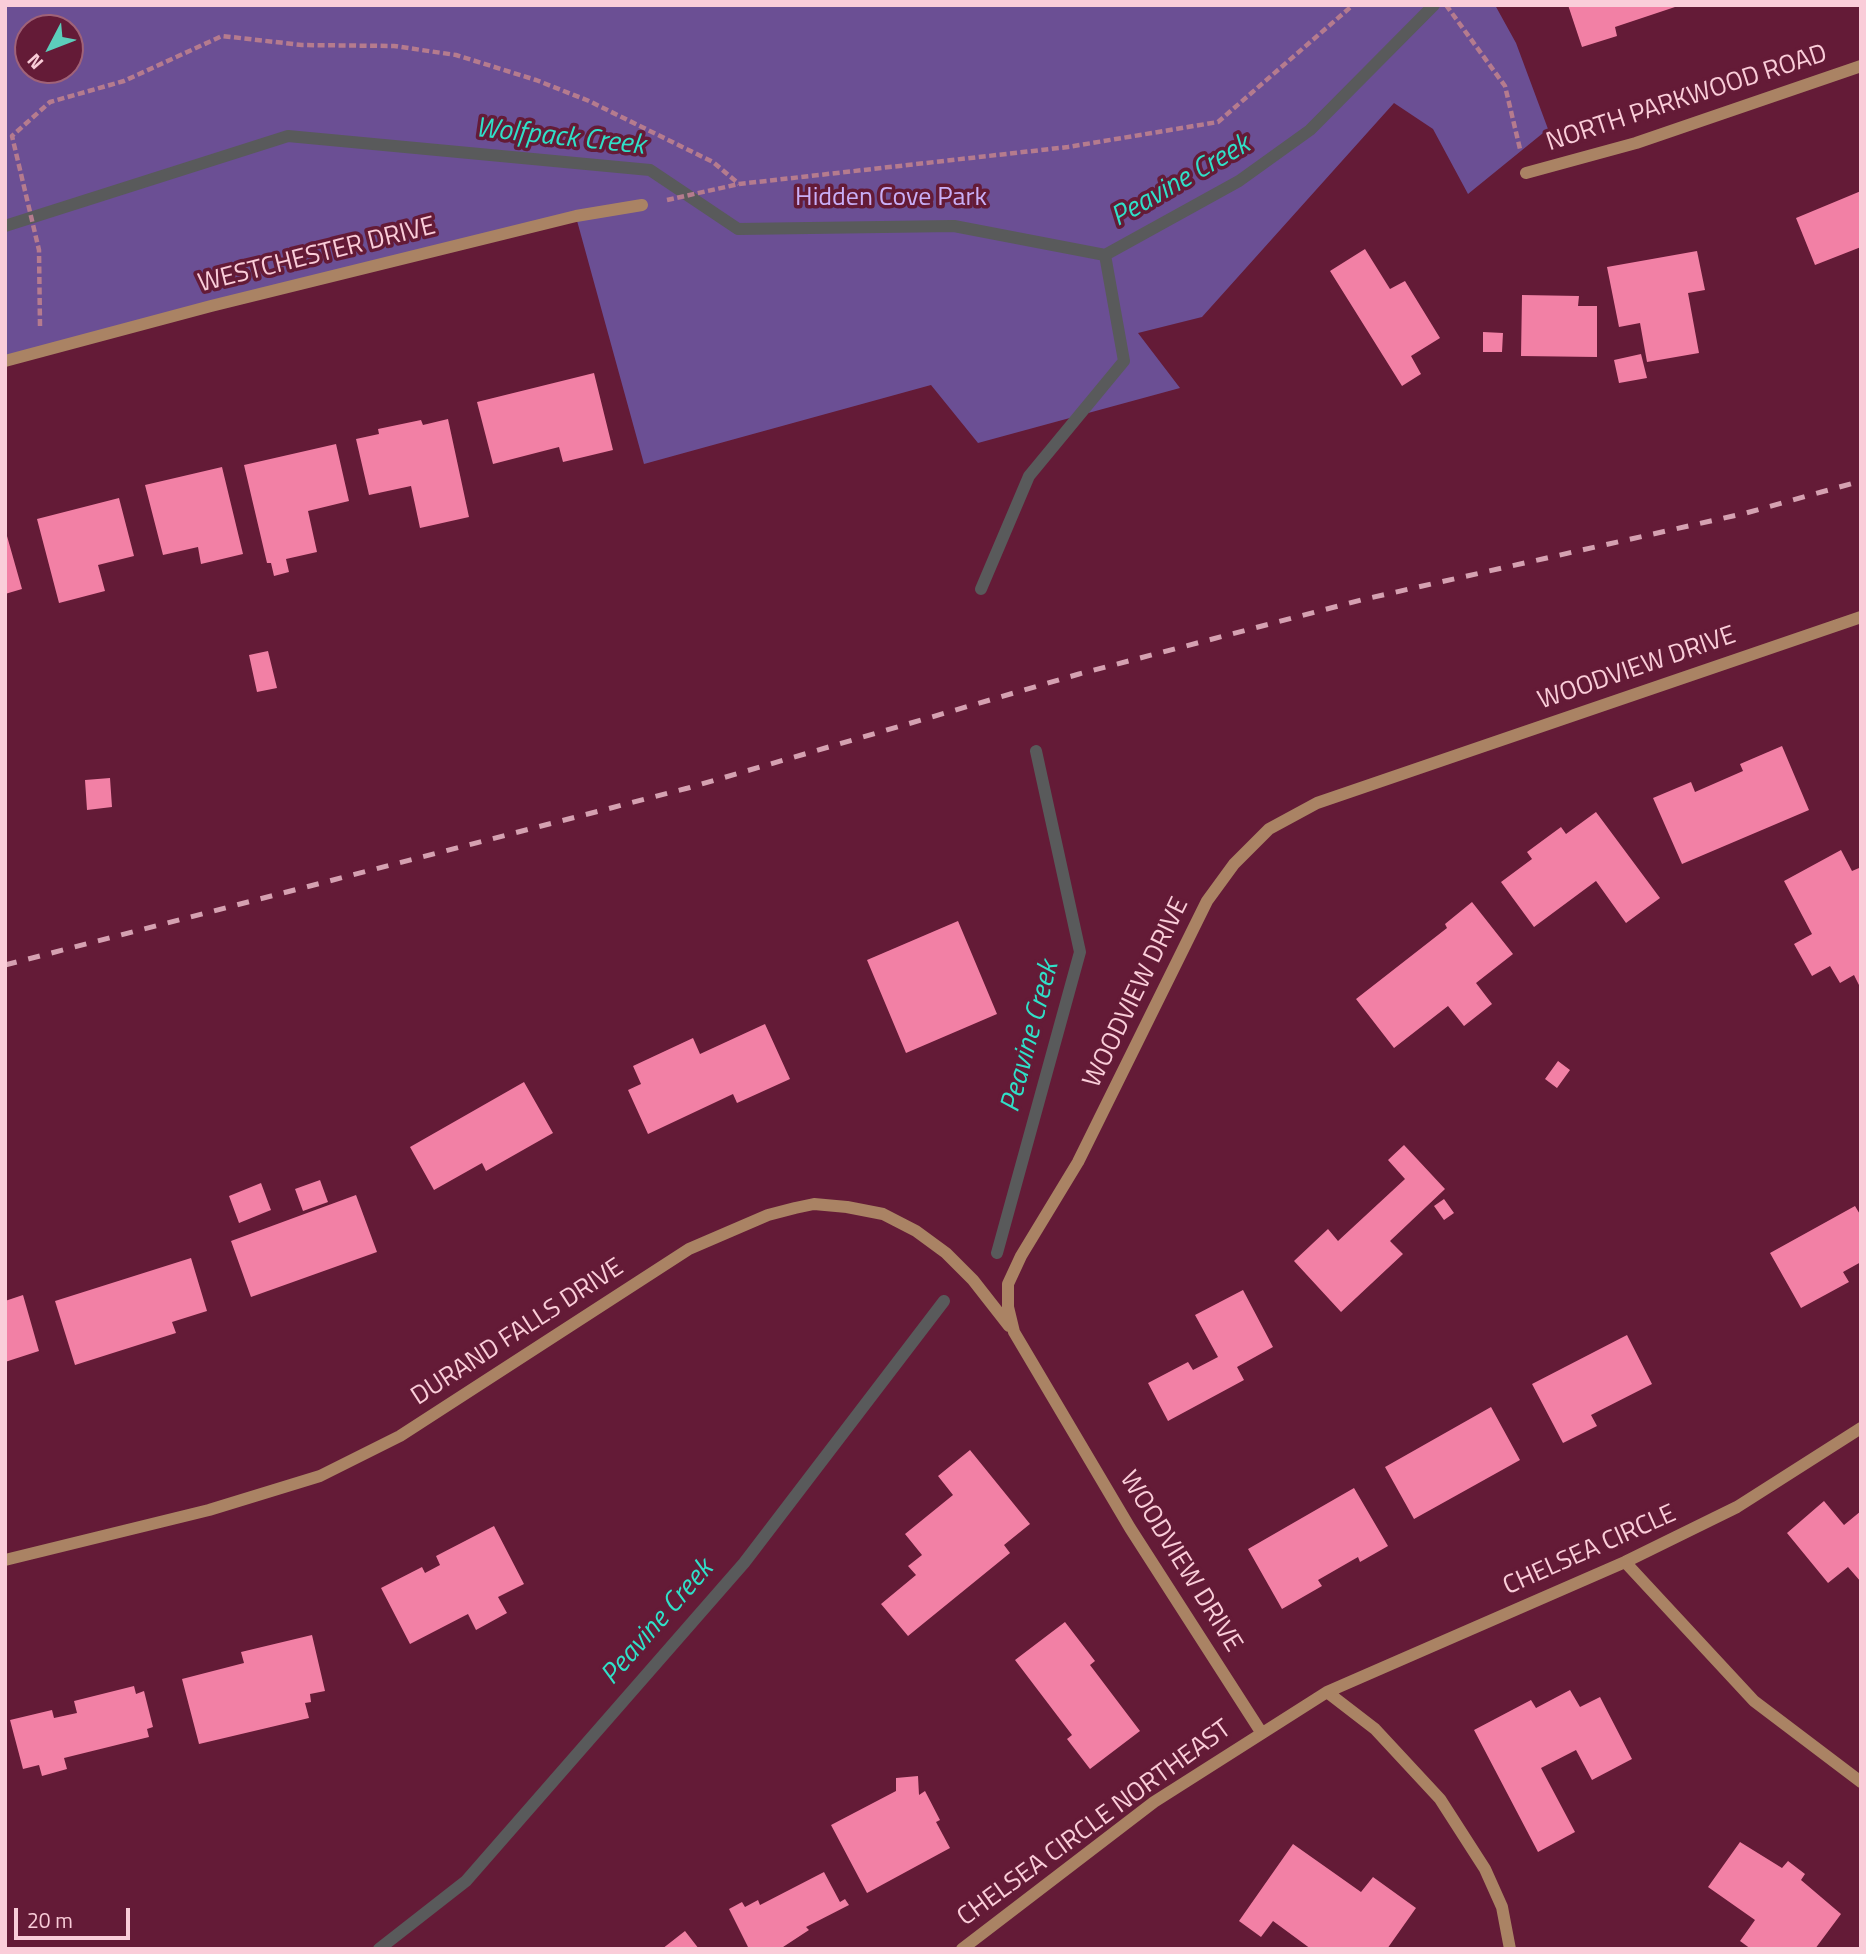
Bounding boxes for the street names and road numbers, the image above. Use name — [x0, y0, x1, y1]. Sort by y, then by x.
street label: NORTH PARKWOOD ROAD — [1543, 39, 1831, 159]
street label: WESTCHESTER DRIVE — [195, 211, 439, 301]
street label: WOODVIEW DRIVE — [1534, 621, 1740, 717]
street label: WOODVIEW DRIVE — [1078, 893, 1196, 1093]
street label: DURAND FALLS DRIVE — [406, 1253, 630, 1413]
street label: WOODVIEW DRIVE — [1112, 1466, 1248, 1658]
street label: CHELSEA CIRCLE — [1499, 1499, 1681, 1603]
street label: CHELSEA CIRCLE NORTHEAST — [952, 1714, 1238, 1934]

